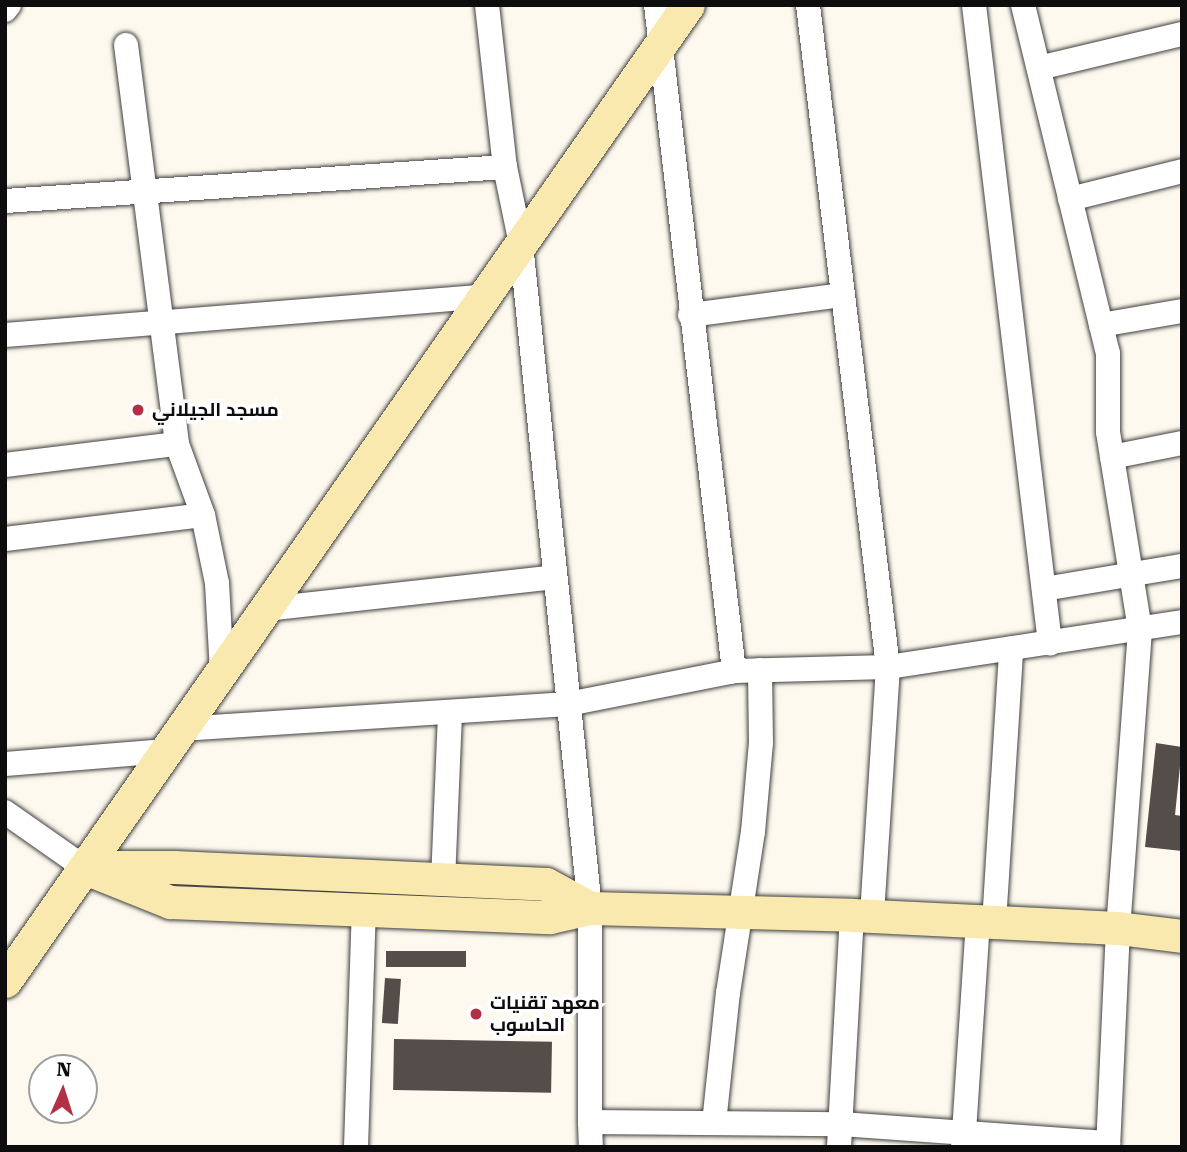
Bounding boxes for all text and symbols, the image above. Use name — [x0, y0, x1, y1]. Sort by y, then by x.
place label: مسجد الجيلاني — [152, 399, 279, 421]
marker: مسجد الجيلاني — [130, 402, 146, 418]
place label: معهد تقنيات الحاسوب — [490, 992, 600, 1036]
marker: معهد تقنيات الحاسوب — [468, 1006, 484, 1022]
north arrow — [28, 1054, 98, 1124]
text: N — [56, 1058, 72, 1081]

